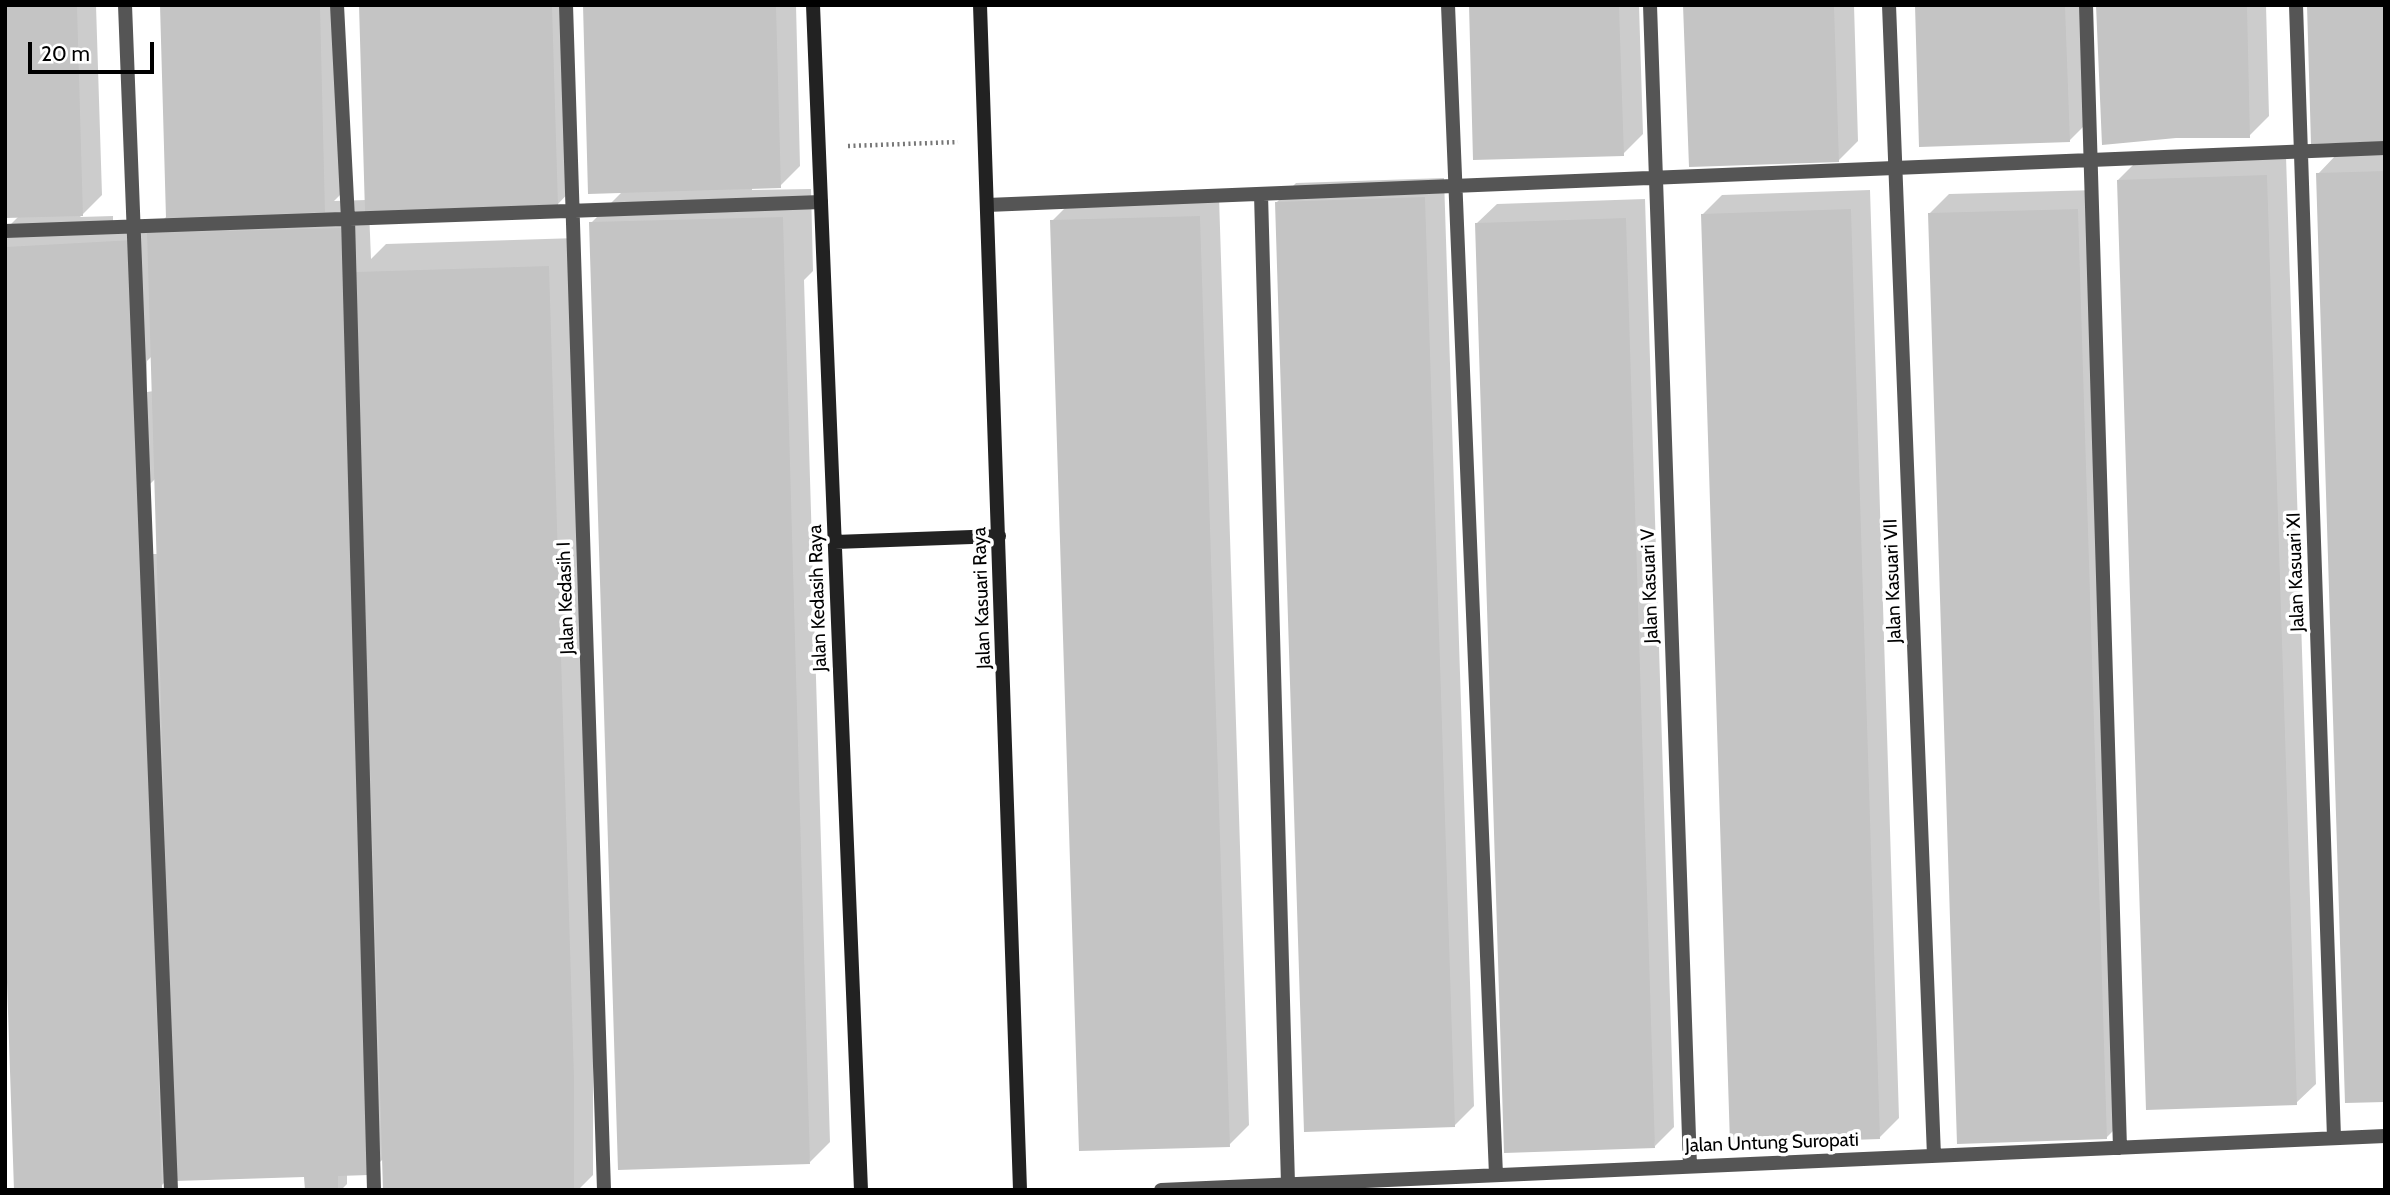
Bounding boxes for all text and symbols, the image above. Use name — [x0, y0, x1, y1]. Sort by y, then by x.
scale bar — [32, 28, 158, 72]
text: 20 m — [41, 41, 90, 66]
street label: Jalan Kasuari XI — [2283, 512, 2309, 632]
street label: Jalan Kasuari VII — [1879, 518, 1907, 644]
street label: Jalan Kedasih Raya — [804, 524, 832, 672]
street label: Jalan Kasuari Raya — [968, 527, 996, 669]
street label: Jalan Kasuari V — [1637, 528, 1663, 644]
street label: Jalan Kedasih I — [553, 541, 579, 655]
street label: Jalan Untung Suropati — [1685, 1129, 1859, 1157]

